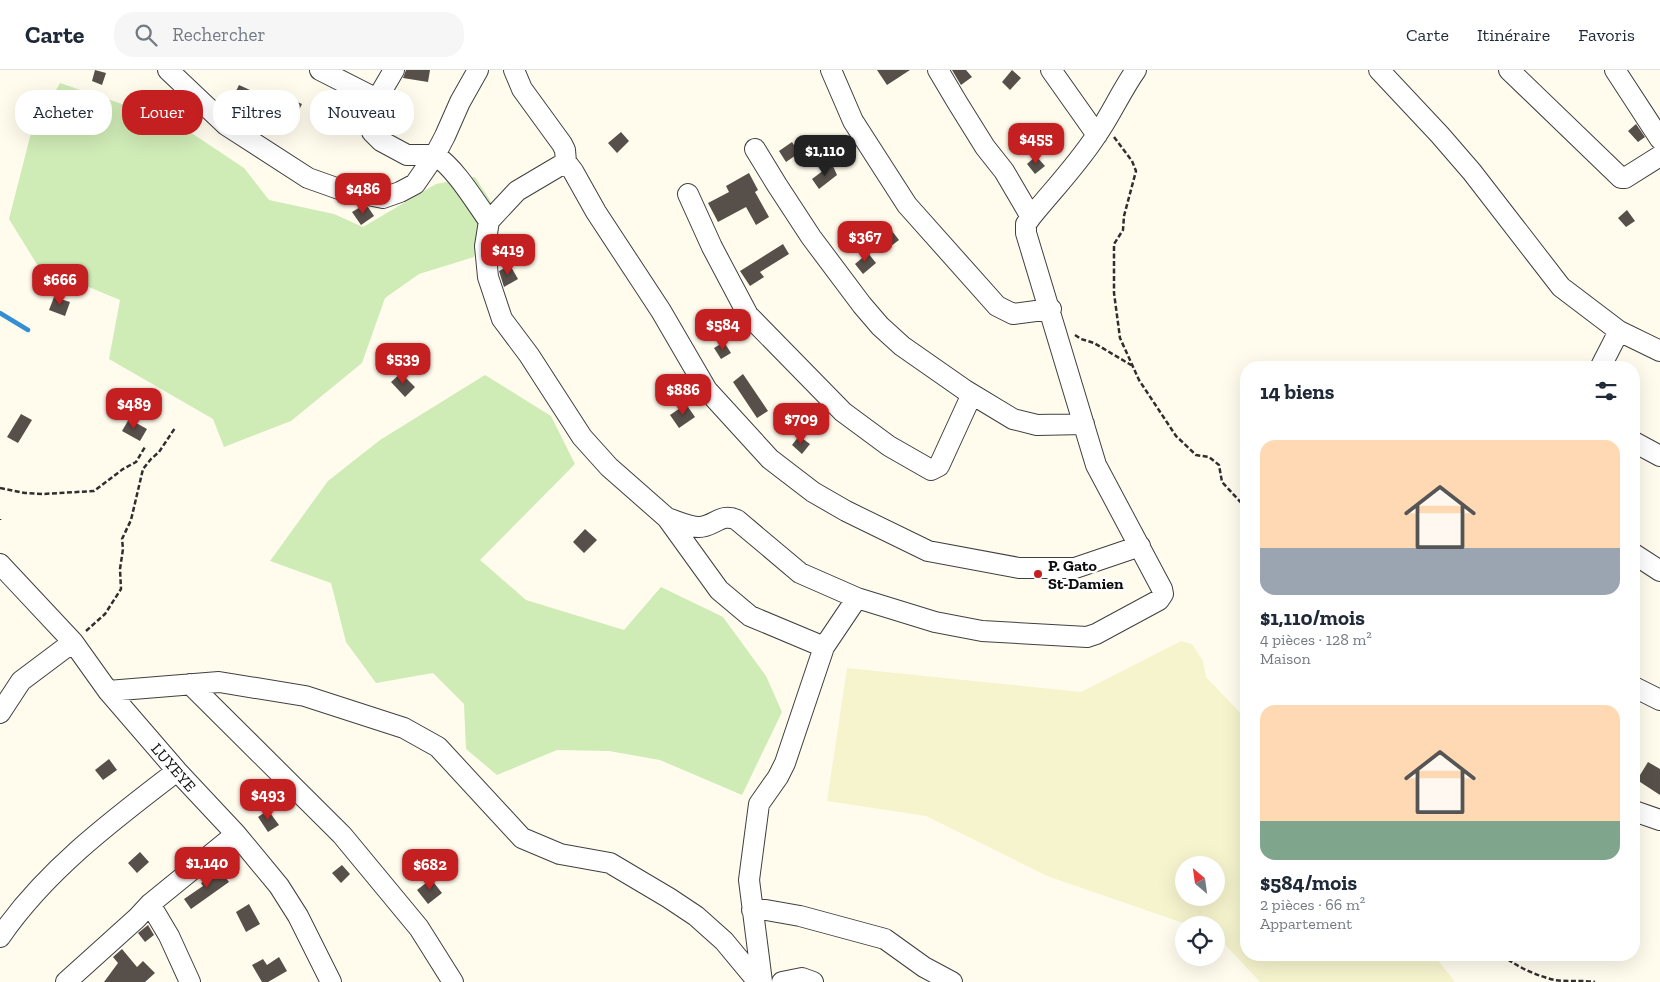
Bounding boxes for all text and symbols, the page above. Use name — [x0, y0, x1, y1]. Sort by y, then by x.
search box — [114, 12, 464, 57]
text: Carte — [25, 20, 84, 49]
icon: search — [132, 21, 160, 49]
text: Rechercher — [172, 23, 265, 46]
text: Carte — [1406, 24, 1449, 46]
text: Itinéraire — [1477, 24, 1550, 46]
text: Favoris — [1578, 24, 1635, 46]
chip: Acheter — [15, 90, 112, 135]
chip: Louer — [122, 90, 203, 135]
chip: Filtres — [213, 90, 300, 135]
chip: Nouveau — [310, 90, 414, 135]
pin: $455 — [1006, 122, 1066, 165]
text: $455 — [1019, 129, 1053, 148]
pin: $1,110 — [784, 134, 866, 177]
text: $1,110 — [805, 141, 845, 160]
pin: $486 — [333, 172, 393, 215]
text: $486 — [346, 179, 380, 198]
pin: $367 — [835, 220, 895, 263]
text: $367 — [849, 227, 881, 246]
pin: $419 — [478, 234, 538, 276]
text: $419 — [492, 240, 524, 259]
pin: $666 — [30, 264, 90, 306]
text: $666 — [43, 270, 77, 289]
pin: $584 — [693, 308, 753, 351]
text: $584 — [706, 315, 740, 334]
pin: $539 — [373, 342, 433, 385]
text: $539 — [386, 349, 420, 368]
pin: $886 — [653, 374, 713, 416]
icon: filters — [1592, 377, 1620, 405]
text: 14 biens — [1260, 379, 1334, 404]
text: $886 — [666, 380, 700, 399]
pin: $489 — [104, 388, 164, 430]
text: $489 — [117, 394, 151, 413]
pin: $709 — [771, 402, 831, 445]
text: $709 — [784, 409, 818, 428]
icon: home — [1395, 472, 1485, 562]
place label: P. Gato St-Damien — [1048, 556, 1124, 593]
marker: P. Gato St-Damien — [1032, 568, 1044, 580]
text: $1,110/mois — [1260, 605, 1365, 630]
text: 4 pièces · 128 m² — [1260, 630, 1372, 649]
text: Maison — [1260, 649, 1311, 668]
icon: home — [1395, 737, 1485, 827]
street label: LUYEYE — [147, 739, 200, 796]
pin: $493 — [238, 778, 298, 821]
text: $493 — [251, 785, 285, 804]
pin: $1,140 — [166, 846, 248, 889]
pin: $682 — [400, 848, 460, 891]
text: $1,140 — [186, 853, 228, 872]
text: $682 — [413, 855, 447, 874]
north arrow — [1175, 856, 1225, 906]
map controls — [1175, 856, 1225, 966]
text: $584/mois — [1260, 870, 1357, 895]
text: 2 pièces · 66 m² — [1260, 895, 1365, 914]
text: Appartement — [1260, 914, 1352, 933]
button: locate — [1175, 916, 1225, 966]

